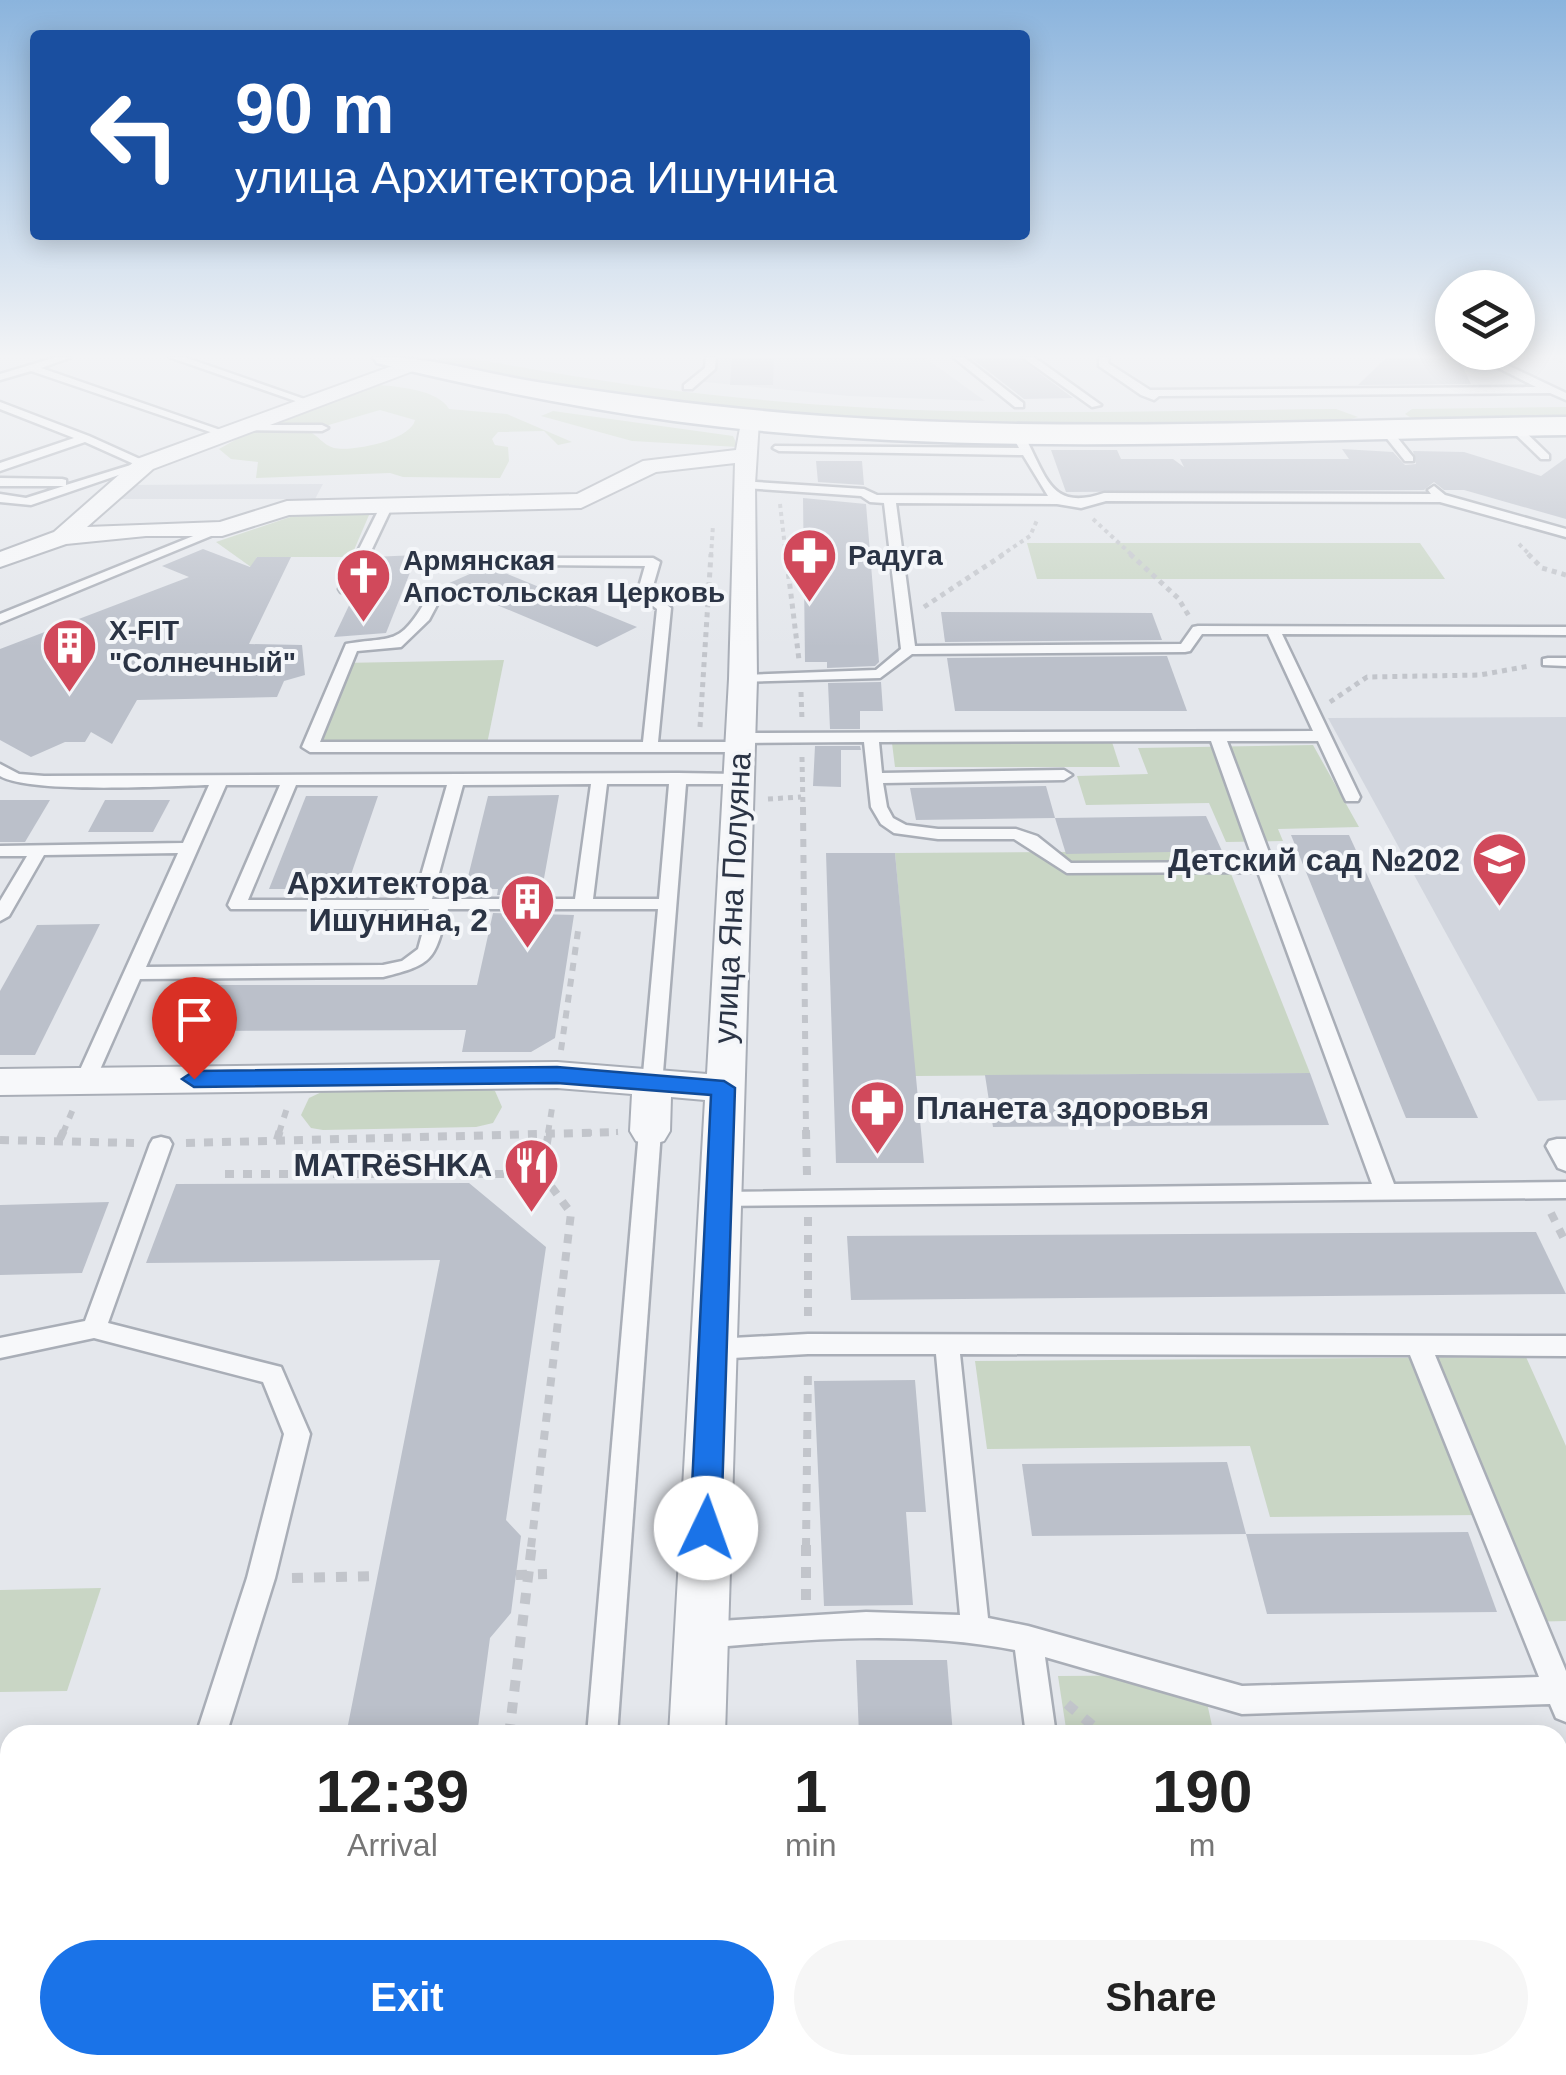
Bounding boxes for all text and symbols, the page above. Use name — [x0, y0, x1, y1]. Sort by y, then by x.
icon: left — [70, 70, 200, 200]
text: 90 m — [235, 70, 395, 148]
text: улица Архитектора Ишунина — [235, 152, 837, 203]
map controls — [1435, 270, 1535, 370]
button: layers — [1435, 270, 1535, 370]
pharmacy icon: Радуга — [779, 525, 839, 604]
place label: Радуга — [848, 540, 943, 571]
place label: Армянская Апостольская Церковь — [403, 545, 725, 608]
church icon: Армянская Апостольская Церковь — [334, 546, 394, 625]
place label: X-FIT "Солнечный" — [109, 615, 296, 678]
building icon: X-FIT "Солнечный" — [40, 616, 100, 695]
street label: улица Яна Полуяна — [706, 751, 758, 1045]
school or university icon: Детский сад №202 — [1469, 830, 1529, 909]
place label: Детский сад №202 — [1168, 842, 1460, 878]
place label: Архитектора Ишунина, 2 — [287, 865, 488, 938]
building icon: Архитектора Ишунина, 2 — [497, 871, 557, 950]
pin — [152, 977, 237, 1080]
icon: arrive — [167, 992, 222, 1047]
pharmacy icon: Планета здоровья — [847, 1078, 907, 1157]
place label: Планета здоровья — [916, 1090, 1209, 1126]
restaurant icon: MATRёSHKA — [501, 1135, 561, 1214]
place label: MATRёSHKA — [293, 1147, 492, 1183]
position arrow — [654, 1476, 758, 1580]
text: 12:39 — [316, 1758, 469, 1825]
text: 1 — [794, 1758, 827, 1825]
text: 190 — [1152, 1758, 1252, 1825]
text: Arrival — [347, 1827, 438, 1863]
text: min — [785, 1827, 836, 1863]
text: m — [1189, 1827, 1216, 1863]
button: Exit — [40, 1940, 774, 2055]
button: Share — [794, 1940, 1528, 2055]

